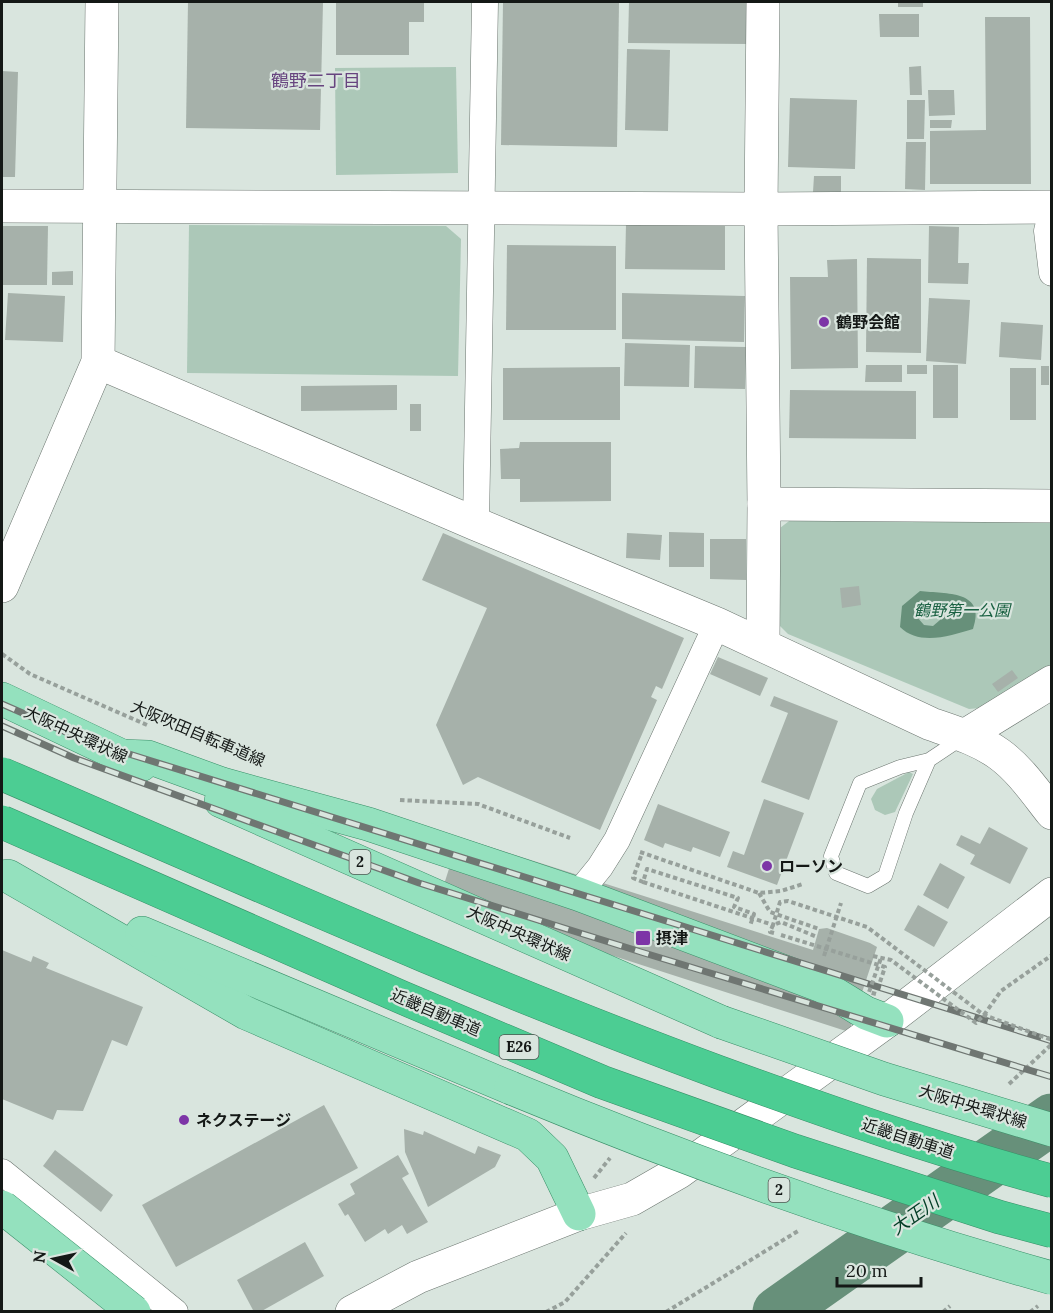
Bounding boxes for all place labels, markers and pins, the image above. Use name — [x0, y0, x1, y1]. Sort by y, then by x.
place label: 鶴野会館 — [836, 312, 900, 332]
marker: 鶴野会館 — [817, 315, 831, 329]
place label: ローソン — [779, 856, 843, 876]
marker: ローソン — [760, 859, 774, 873]
place label: 摂津 — [656, 928, 688, 948]
marker: 摂津 — [634, 929, 652, 947]
place label: ネクステージ — [196, 1110, 291, 1130]
marker: ネクステージ — [177, 1113, 191, 1127]

